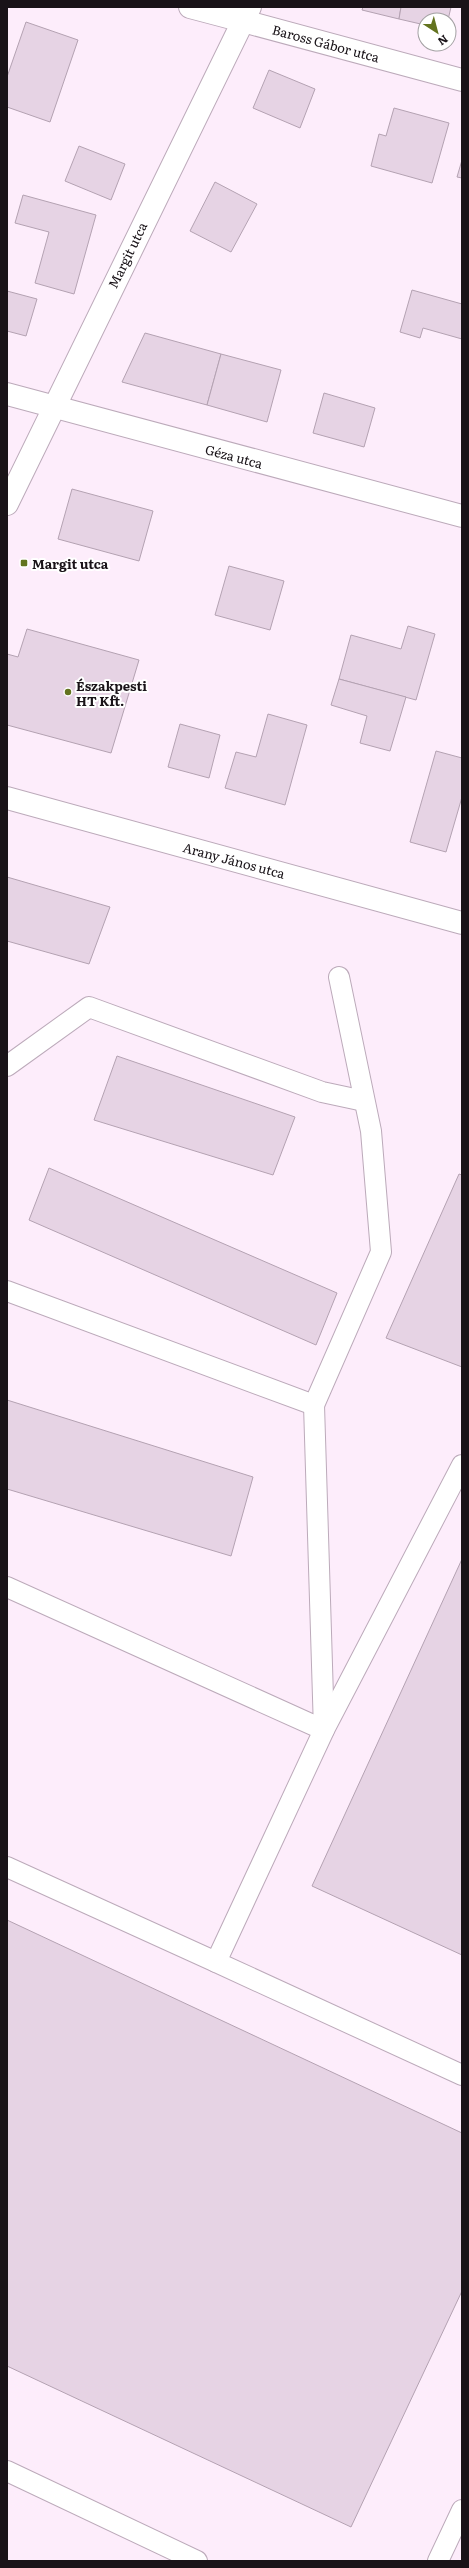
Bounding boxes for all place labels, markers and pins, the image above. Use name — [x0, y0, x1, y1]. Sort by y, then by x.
place label: Margit utca — [32, 554, 109, 573]
marker: Margit utca — [19, 558, 29, 568]
place label: Északpesti HT Kft. — [76, 676, 147, 710]
marker: Északpesti HT Kft. — [63, 687, 73, 697]

